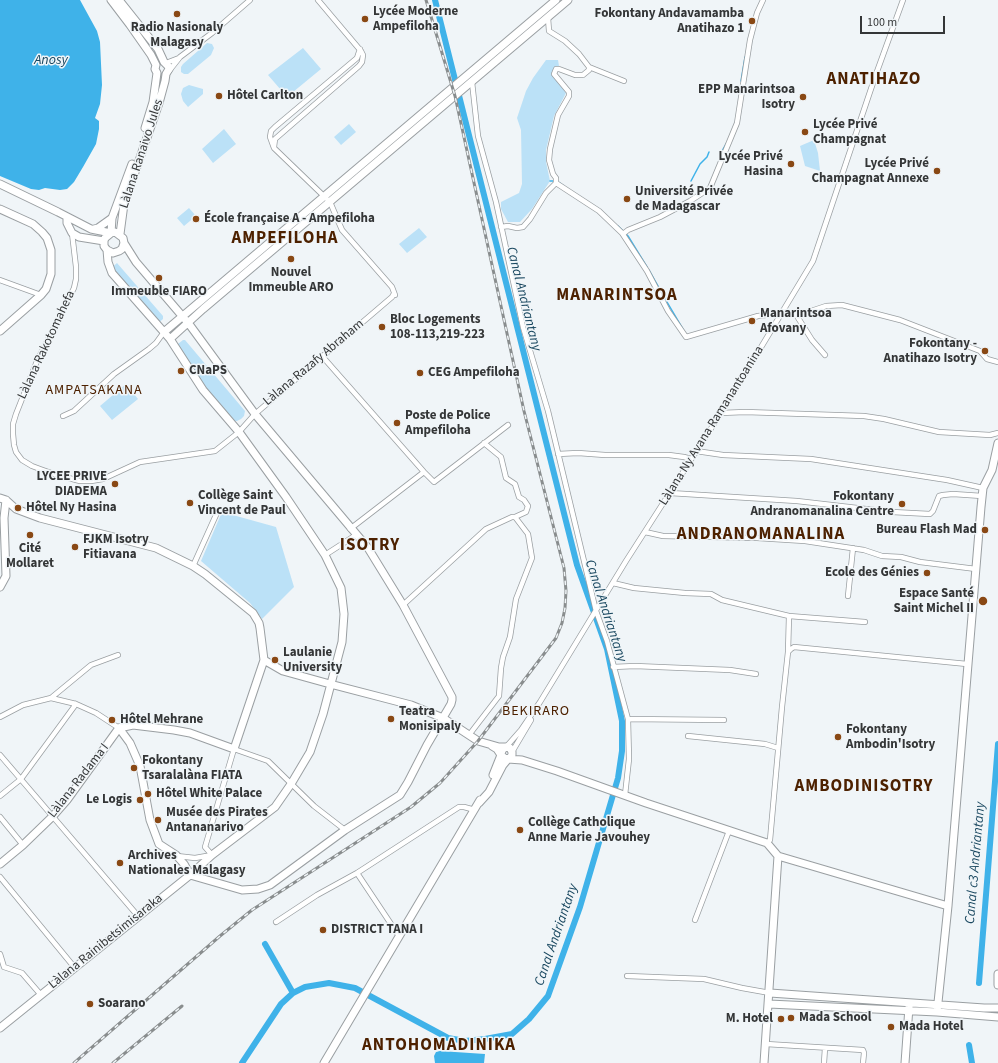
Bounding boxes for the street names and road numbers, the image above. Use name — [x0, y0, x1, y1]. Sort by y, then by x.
street label: Làlana Ranaivo Jules — [117, 97, 167, 211]
street label: Làlana Rakotomahefa — [15, 288, 79, 402]
street label: Làlana Razafy Abraham — [261, 316, 367, 410]
street label: Làlana Ny Avana Ramanantoanina — [656, 343, 768, 509]
street label: Làlana Radama I — [45, 741, 113, 821]
street label: Làlana Rainibetsimisaraka — [46, 891, 166, 993]

